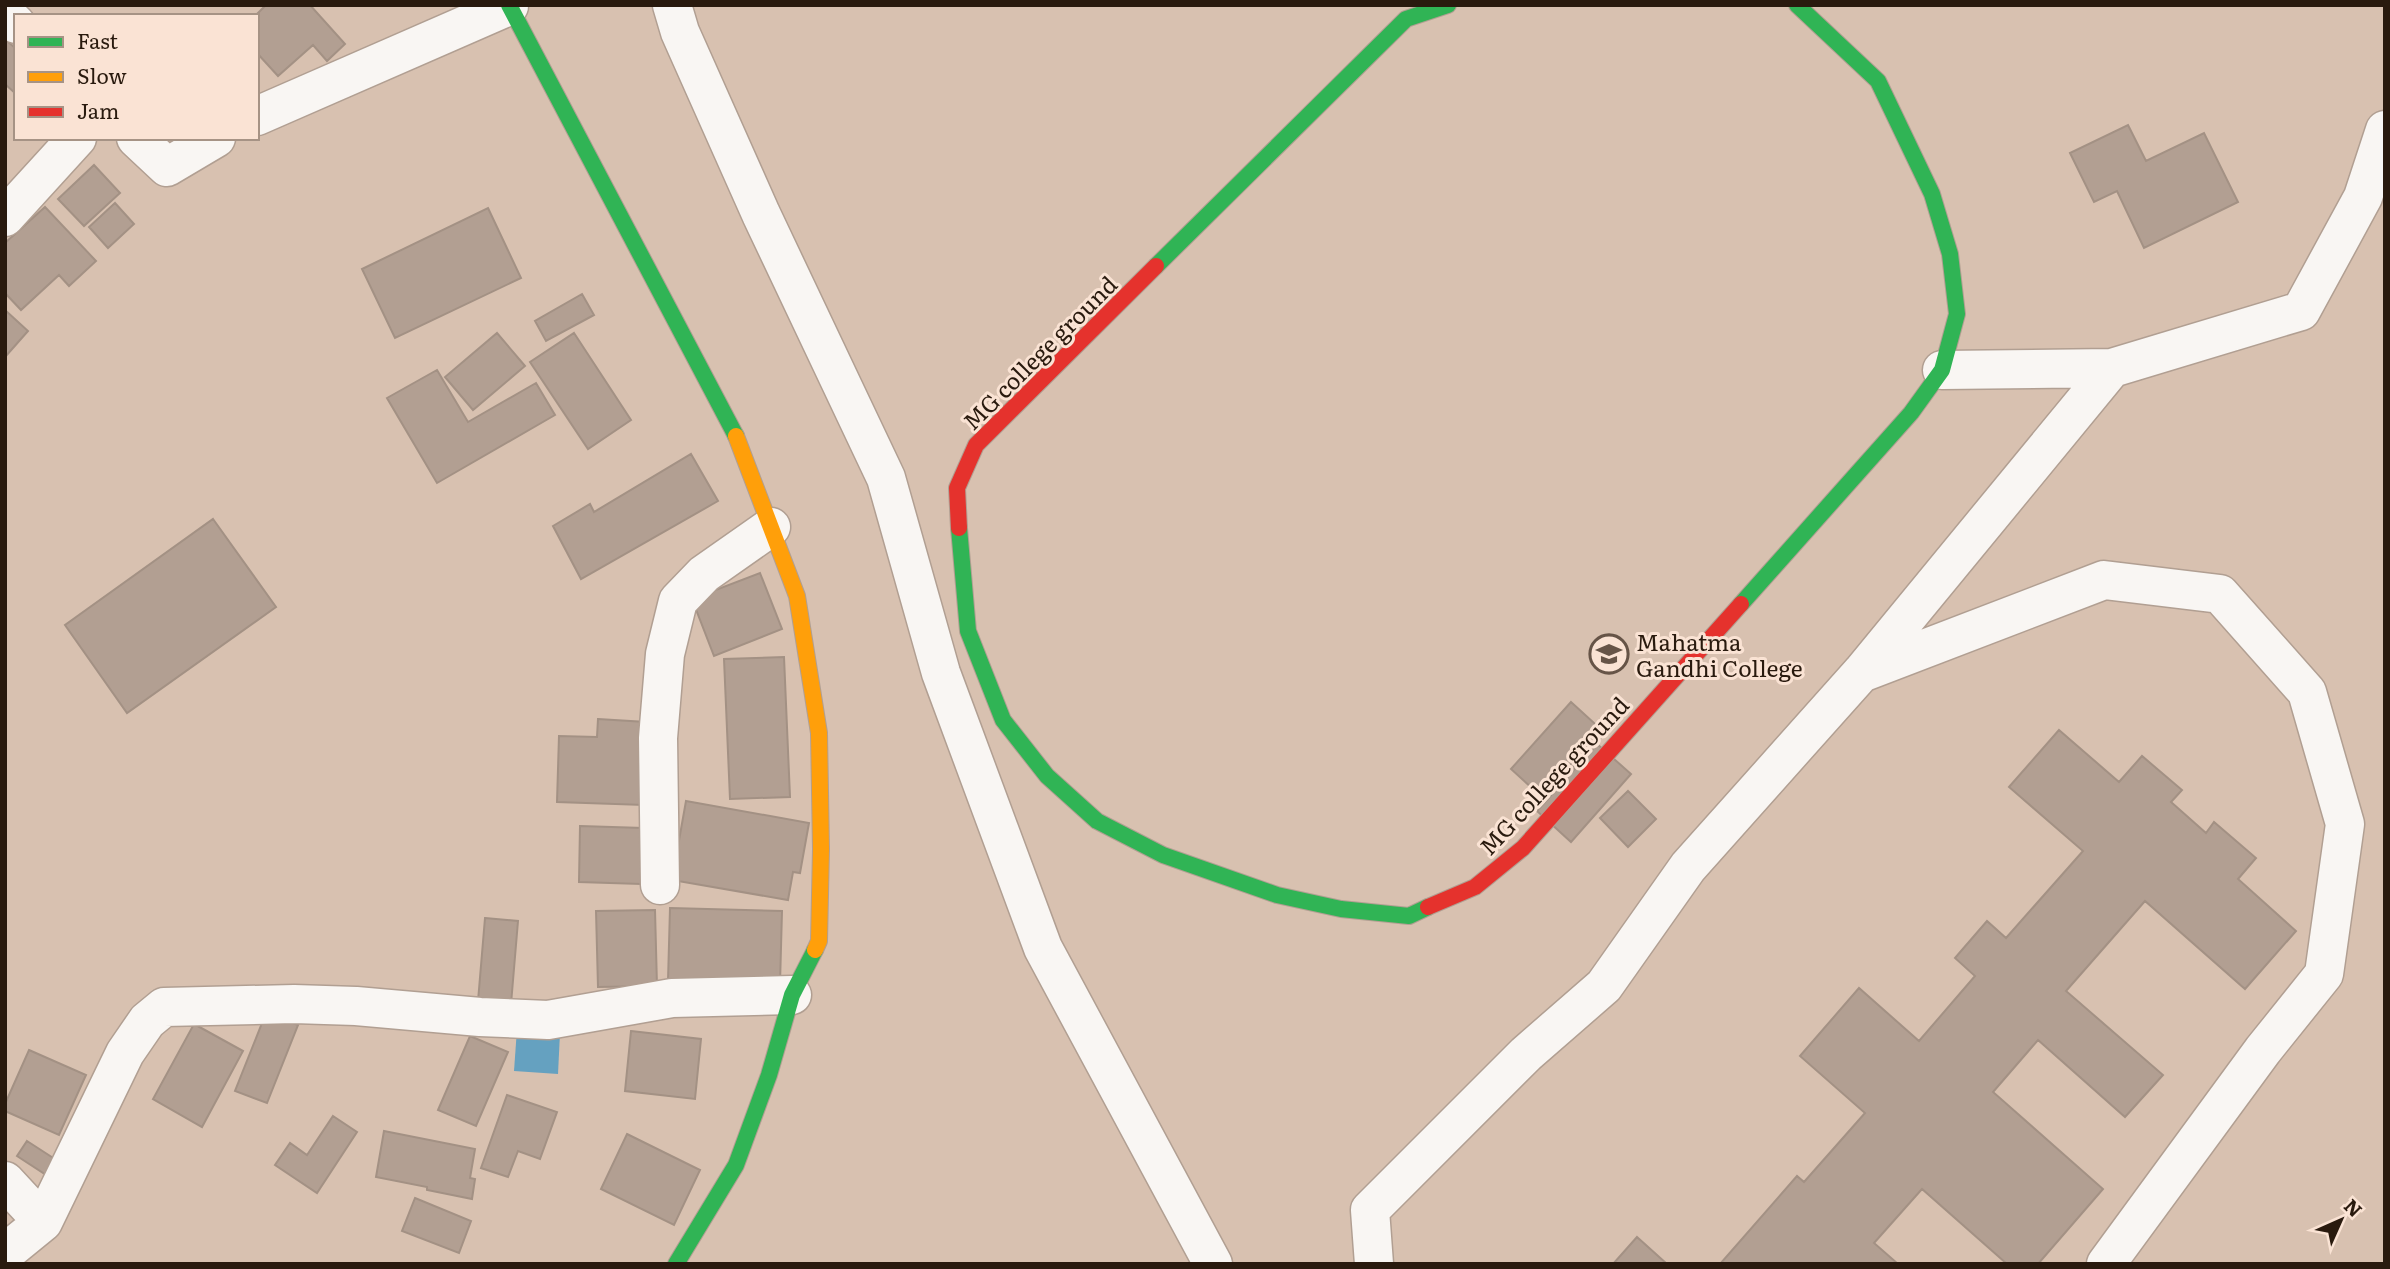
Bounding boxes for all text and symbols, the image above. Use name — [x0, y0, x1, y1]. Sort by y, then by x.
legend — [14, 14, 259, 140]
text: Fast — [77, 24, 118, 55]
text: Slow — [77, 59, 127, 90]
text: Jam — [77, 94, 119, 125]
street label: MG college ground — [954, 267, 1124, 437]
place label: Mahatma Gandhi College — [1636, 624, 1803, 684]
school or university icon: Mahatma Gandhi College — [1588, 633, 1630, 675]
street label: MG college ground — [1470, 688, 1636, 862]
north arrow — [2306, 1185, 2376, 1255]
text: N — [2338, 1192, 2369, 1223]

